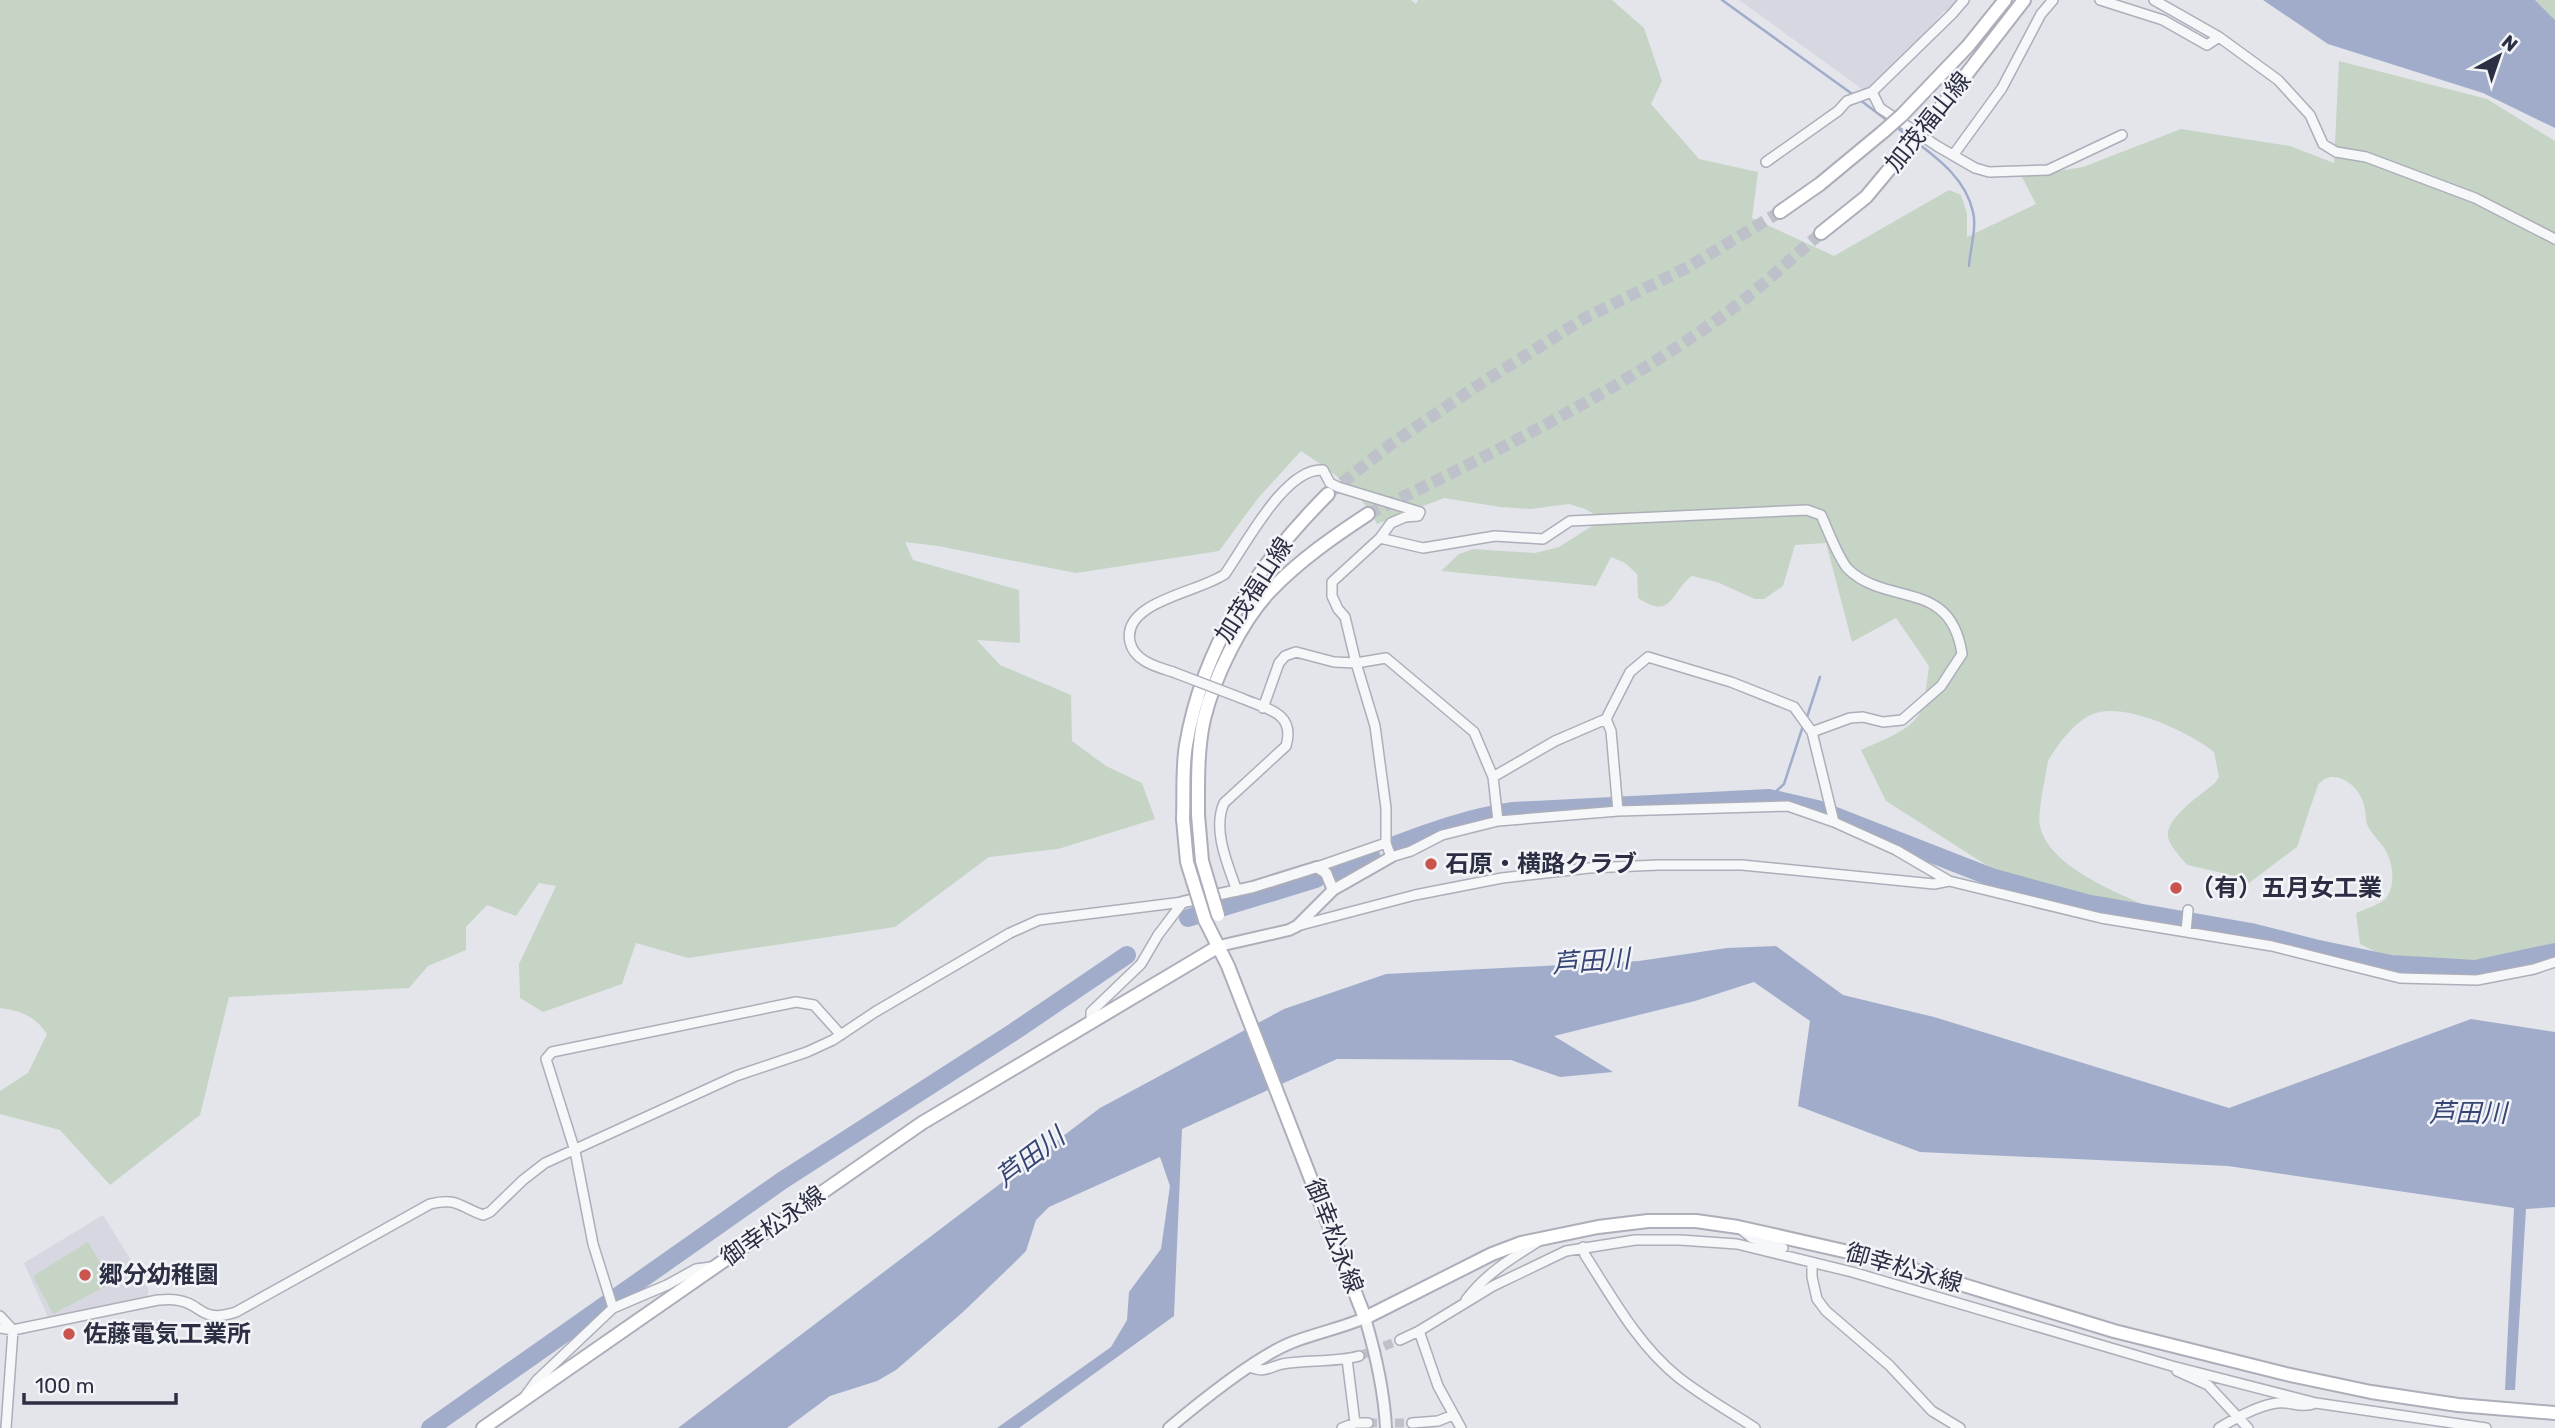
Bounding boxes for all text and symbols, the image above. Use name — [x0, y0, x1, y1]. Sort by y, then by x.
north arrow — [2464, 21, 2534, 91]
text: N — [2497, 30, 2522, 57]
street label: 加茂福山線 — [1879, 67, 1977, 177]
street label: 加茂福山線 — [1210, 532, 1298, 648]
place label: 石原・横路クラブ — [1445, 850, 1637, 878]
marker: 石原・横路クラブ — [1423, 856, 1439, 872]
place label: （有）五月女工業 — [2190, 874, 2382, 902]
marker: （有）五月女工業 — [2168, 880, 2184, 896]
water label: 芦田川 — [1551, 943, 1634, 980]
water label: 芦田川 — [2429, 1098, 2510, 1129]
water label: 芦田川 — [990, 1120, 1073, 1193]
street label: 御幸松永線 — [1299, 1175, 1369, 1297]
street label: 御幸松永線 — [716, 1180, 830, 1272]
street label: 御幸松永線 — [1842, 1238, 1966, 1298]
place label: 郷分幼稚園 — [99, 1261, 219, 1289]
marker: 郷分幼稚園 — [77, 1267, 93, 1283]
place label: 佐藤電気工業所 — [83, 1320, 251, 1348]
marker: 佐藤電気工業所 — [61, 1326, 77, 1342]
scale bar — [24, 1362, 177, 1406]
text: 100 m — [35, 1373, 94, 1398]

